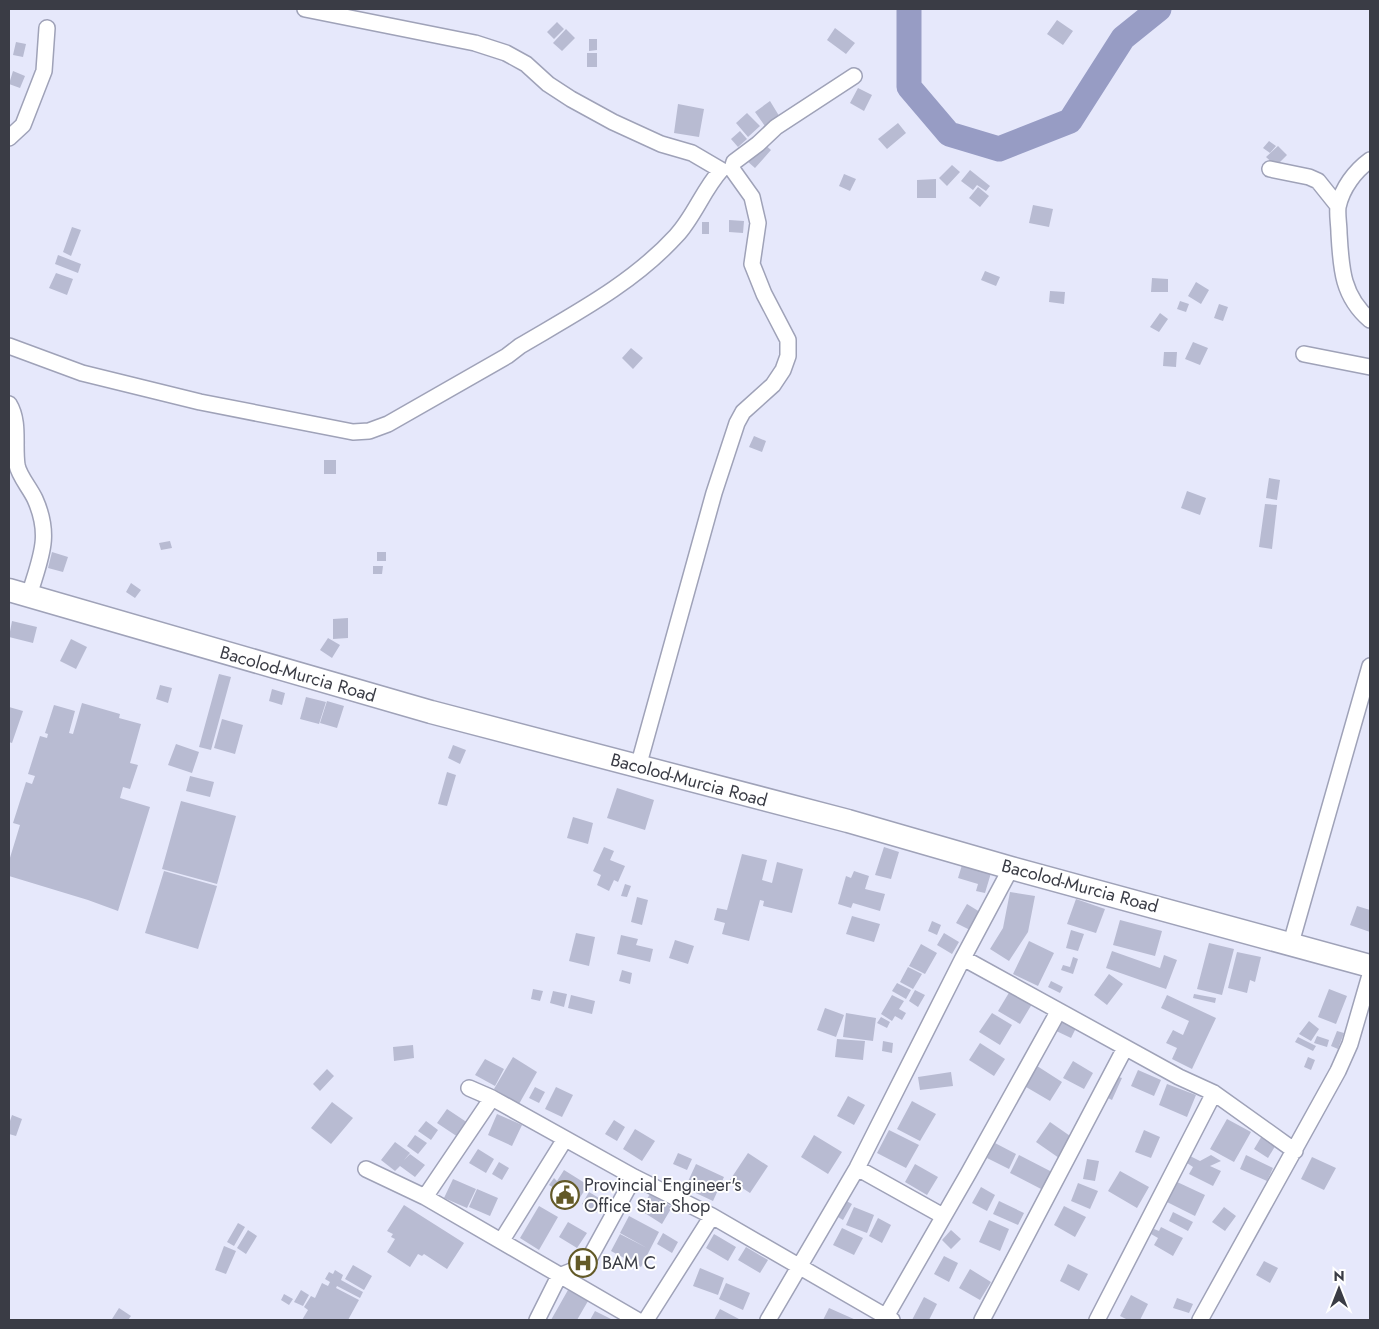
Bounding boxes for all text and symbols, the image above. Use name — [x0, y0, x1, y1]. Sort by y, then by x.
street label: Bacolod-Murcia Road — [217, 639, 379, 709]
street label: Bacolod-Murcia Road — [608, 747, 770, 813]
street label: Bacolod-Murcia Road — [999, 853, 1161, 919]
place label: Provincial Engineer's Office Star Shop — [584, 1172, 742, 1219]
public building icon: Provincial Engineer's Office Star Shop — [550, 1180, 580, 1210]
hospital icon: BAM C — [568, 1248, 598, 1278]
place label: BAM C — [602, 1250, 656, 1276]
north arrow — [1314, 1264, 1364, 1314]
text: N — [1333, 1266, 1345, 1286]

